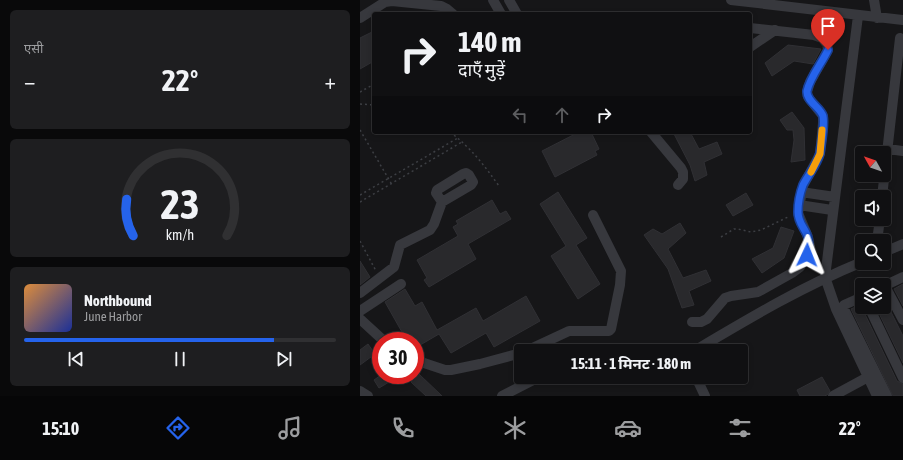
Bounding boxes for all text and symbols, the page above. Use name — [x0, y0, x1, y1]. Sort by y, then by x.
pin — [811, 9, 845, 50]
icon: arrive — [817, 15, 839, 37]
text: 140 m — [458, 26, 521, 58]
icon: right — [392, 28, 444, 80]
text: एसी — [24, 41, 43, 56]
text: दाएँ मुड़ें — [458, 59, 505, 80]
text: 22° — [162, 63, 198, 97]
text: − — [24, 68, 35, 94]
text: + — [325, 68, 336, 94]
icon: left — [509, 104, 531, 126]
icon: ahead — [551, 104, 573, 126]
icon: right — [593, 104, 615, 126]
north arrow — [855, 146, 891, 182]
map controls — [855, 146, 891, 314]
text: 23 — [160, 180, 200, 228]
button: sound — [855, 190, 891, 226]
text: km/h — [166, 227, 194, 243]
position arrow — [786, 234, 828, 276]
button: search — [855, 234, 891, 270]
button: layers — [855, 278, 891, 314]
text: Northbound — [84, 292, 152, 309]
text: June Harbor — [84, 309, 142, 324]
speed limit sign: 30 — [372, 332, 424, 384]
icon: previous — [65, 348, 87, 370]
icon: pause — [169, 348, 191, 370]
icon: next — [273, 348, 295, 370]
text: 15:11 · 1 मिनट · 180 m — [571, 355, 691, 372]
icon: directions — [164, 414, 192, 442]
icon: music — [276, 414, 304, 442]
icon: phone — [389, 414, 417, 442]
icon: climate — [501, 414, 529, 442]
icon: car — [614, 414, 642, 442]
icon: filters — [726, 414, 754, 442]
text: 15:10 — [42, 418, 79, 439]
text: 22° — [839, 418, 861, 439]

